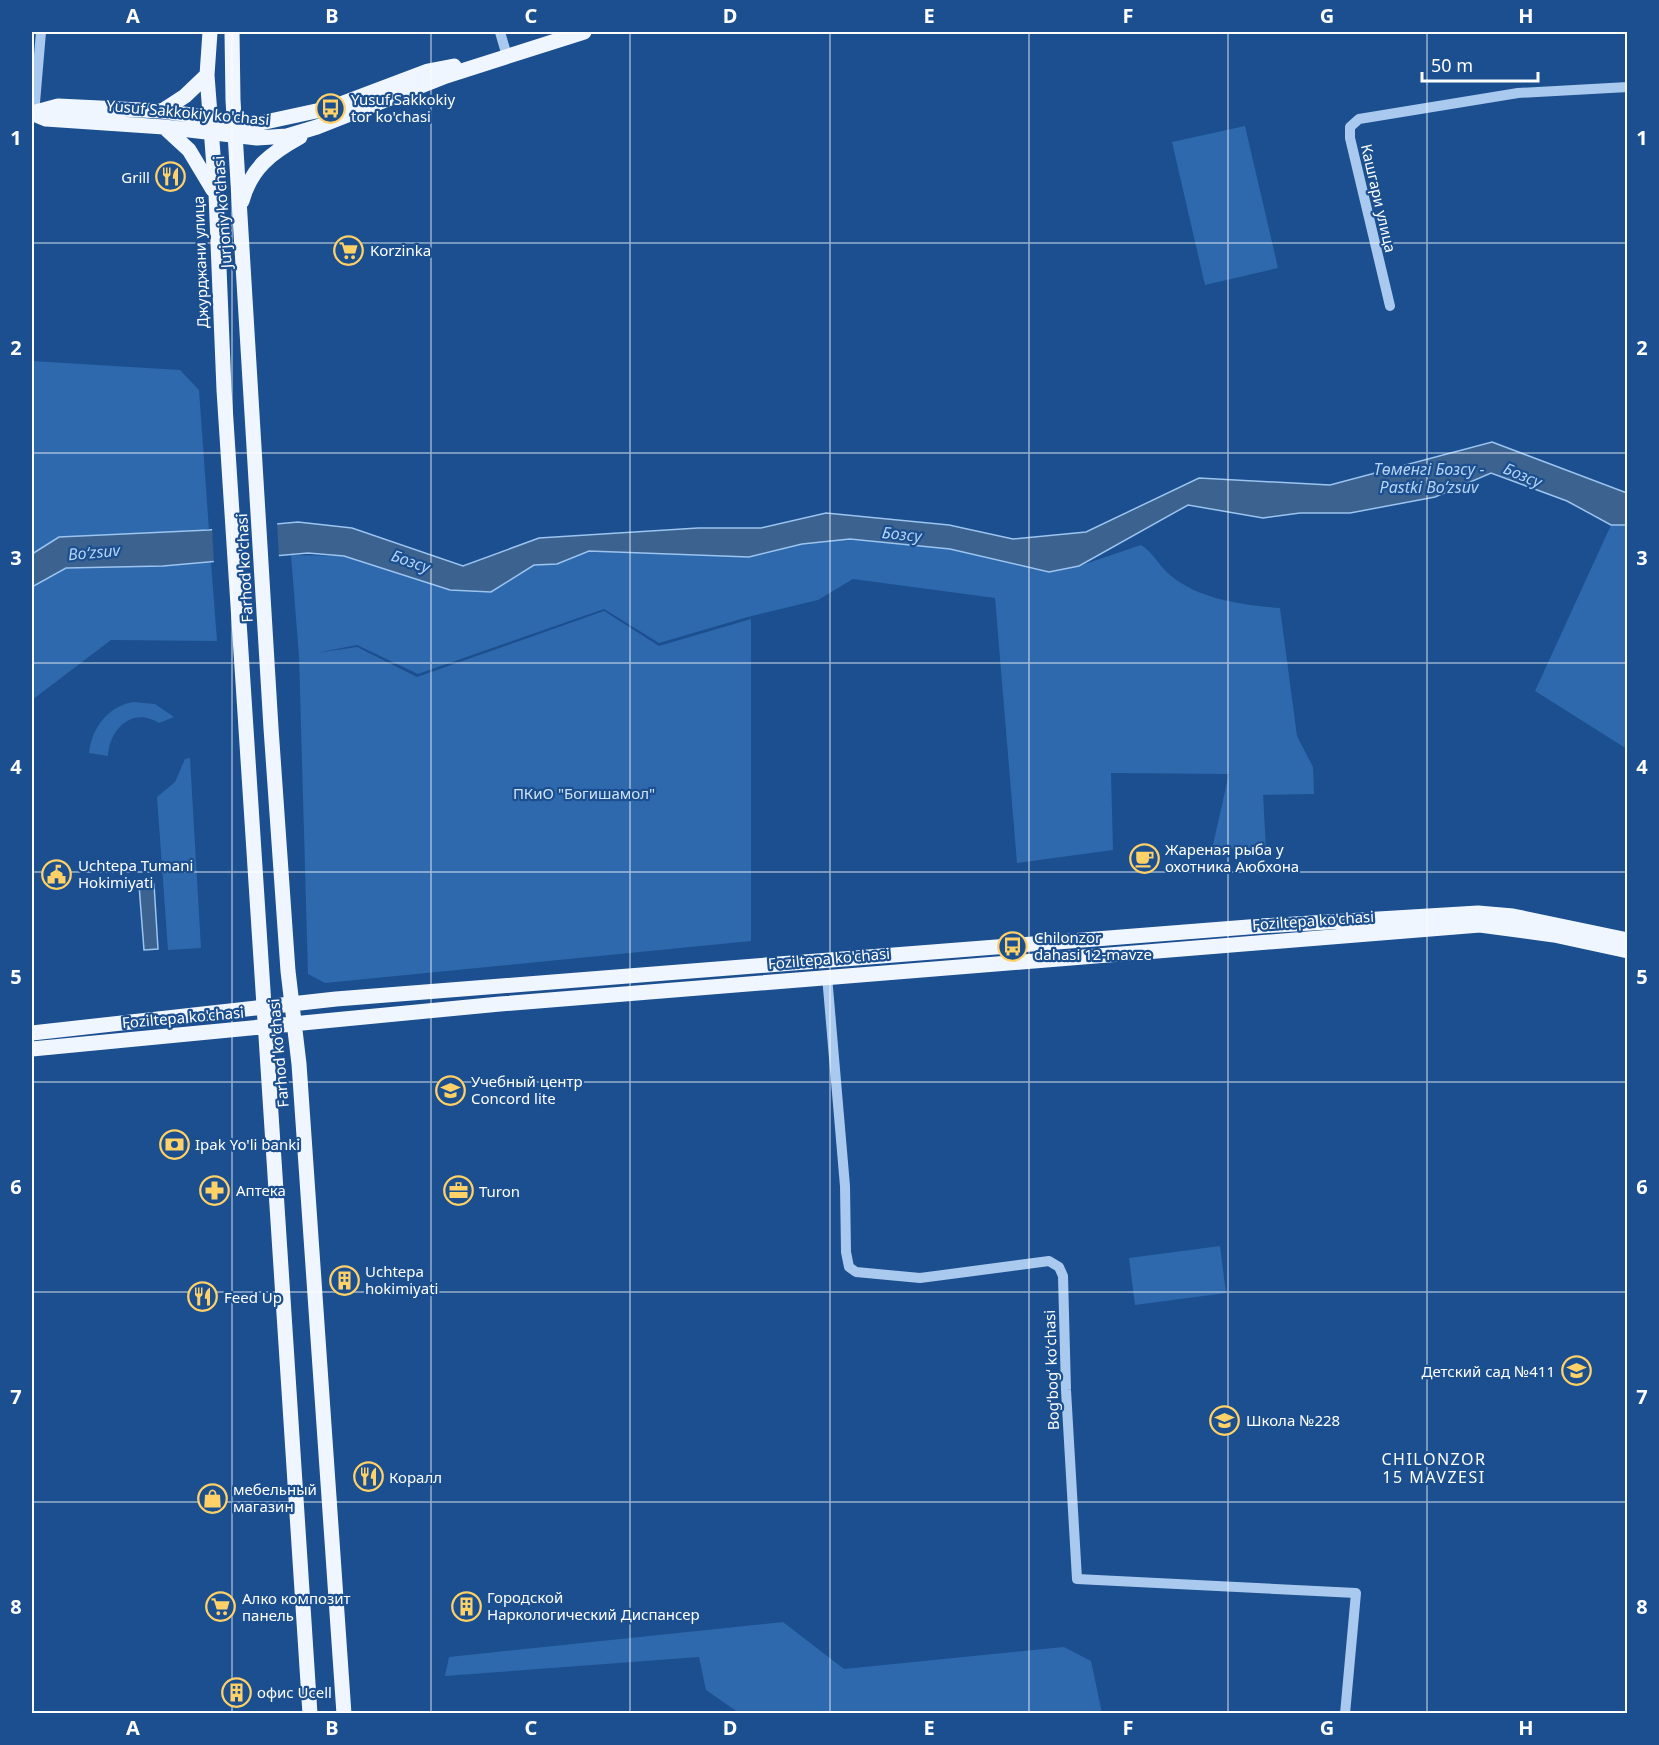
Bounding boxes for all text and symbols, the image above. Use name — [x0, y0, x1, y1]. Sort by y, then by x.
text: A — [126, 2, 140, 29]
text: B — [325, 2, 339, 29]
text: C — [525, 2, 538, 29]
text: D — [723, 2, 737, 29]
text: E — [923, 2, 935, 29]
text: F — [1123, 2, 1133, 29]
text: G — [1320, 2, 1334, 29]
text: H — [1518, 2, 1534, 29]
scale bar — [1422, 45, 1538, 83]
text: 50 m — [1431, 53, 1473, 77]
place label: Yusuf Sakkokiy tor ko'chasi — [351, 89, 455, 126]
bus stop icon: Yusuf Sakkokiy tor ko'chasi — [314, 92, 346, 124]
street label: Yusuf Sakkokiy ko'chasi — [106, 95, 270, 129]
text: 1 — [10, 124, 22, 151]
text: 1 — [1636, 124, 1648, 151]
street label: Кашгари улица — [1357, 142, 1401, 254]
street label: Jurjoniy ko'chasi — [208, 155, 236, 271]
restaurant icon: Grill — [155, 161, 187, 193]
place label: Grill — [121, 167, 150, 187]
street label: Джурджани улица — [188, 195, 212, 329]
supermarket icon: Korzinka — [333, 234, 365, 266]
place label: Korzinka — [370, 240, 431, 260]
text: 2 — [10, 334, 22, 361]
text: 2 — [1636, 334, 1648, 361]
water label: Бозсу — [1500, 457, 1547, 493]
water label: Төменгі Бозсу - Pastki Boʻzsuv — [1373, 458, 1485, 498]
street label: Farhod ko'chasi — [231, 513, 257, 623]
water label: Бозсу — [881, 521, 924, 547]
water label: Boʻzsuv — [67, 539, 122, 565]
text: 3 — [10, 544, 22, 571]
water label: Бозсу — [389, 544, 435, 578]
text: 3 — [1636, 544, 1648, 571]
text: 4 — [10, 753, 22, 780]
text: 4 — [1636, 753, 1648, 780]
park label: ПКиО "Богишамол" — [513, 783, 655, 803]
place label: Жареная рыба у охотника Аюбхона — [1165, 839, 1299, 876]
cafe icon: Жареная рыба у охотника Аюбхона — [1128, 842, 1160, 874]
place label: Uchtepa Tumani Hokimiyati — [78, 855, 193, 892]
public building icon: Uchtepa Tumani Hokimiyati — [41, 858, 73, 890]
street label: Foziltepa ko'chasi — [1251, 906, 1375, 934]
place label: Chilonzor dahasi 12-mavze — [1034, 927, 1152, 964]
bus stop icon: Chilonzor dahasi 12-mavze — [997, 930, 1029, 962]
street label: Foziltepa ko'chasi — [767, 943, 891, 973]
text: 5 — [10, 963, 22, 990]
text: 5 — [1636, 963, 1648, 990]
street label: Farhod ko'chasi — [263, 998, 293, 1108]
street label: Foziltepa ko'chasi — [121, 1002, 245, 1032]
place label: Учебный центр Concord lite — [471, 1071, 583, 1108]
school or university icon: Учебный центр Concord lite — [434, 1074, 466, 1106]
bank icon: Ipak Yo'li banki — [158, 1128, 190, 1160]
place label: Ipak Yo'li banki — [195, 1134, 300, 1154]
text: 6 — [10, 1173, 22, 1200]
text: 6 — [1636, 1173, 1648, 1200]
pharmacy icon: Аптека — [199, 1174, 231, 1206]
office icon: Turon — [442, 1175, 474, 1207]
place label: Аптека — [236, 1180, 286, 1200]
place label: Turon — [479, 1181, 520, 1201]
place label: Uchtepa hokimiyati — [365, 1261, 438, 1298]
building icon: Uchtepa hokimiyati — [328, 1264, 360, 1296]
restaurant icon: Feed Up — [187, 1281, 219, 1313]
place label: Feed Up — [224, 1287, 282, 1307]
street label: Bogʻbogʻ koʻchasi — [1039, 1309, 1063, 1431]
school or university icon: Детский сад №411 — [1560, 1355, 1592, 1387]
place label: Детский сад №411 — [1421, 1361, 1555, 1381]
text: 7 — [10, 1383, 22, 1410]
text: 7 — [1636, 1383, 1648, 1410]
school or university icon: Школа №228 — [1209, 1404, 1241, 1436]
place label: Школа №228 — [1246, 1410, 1340, 1430]
district label: CHILONZOR 15 MAVZESI — [1381, 1448, 1487, 1488]
restaurant icon: Коралл — [352, 1461, 384, 1493]
place label: Коралл — [389, 1467, 442, 1487]
place label: мебельный магазин — [233, 1479, 317, 1516]
shop icon: мебельный магазин — [196, 1482, 228, 1514]
place label: Городской Наркологический Диспансер — [487, 1587, 700, 1624]
place label: Алко композит панель — [242, 1588, 351, 1625]
building icon: Городской Наркологический Диспансер — [450, 1590, 482, 1622]
supermarket icon: Алко композит панель — [205, 1591, 237, 1623]
text: 8 — [10, 1593, 22, 1620]
text: 8 — [1636, 1593, 1648, 1620]
building icon: офис Ucell — [220, 1676, 252, 1708]
place label: офис Ucell — [257, 1682, 332, 1702]
text: A — [126, 1714, 140, 1741]
text: B — [325, 1714, 339, 1741]
text: C — [525, 1714, 538, 1741]
text: D — [723, 1714, 737, 1741]
text: E — [923, 1714, 935, 1741]
text: F — [1123, 1714, 1133, 1741]
text: G — [1320, 1714, 1334, 1741]
text: H — [1518, 1714, 1534, 1741]

